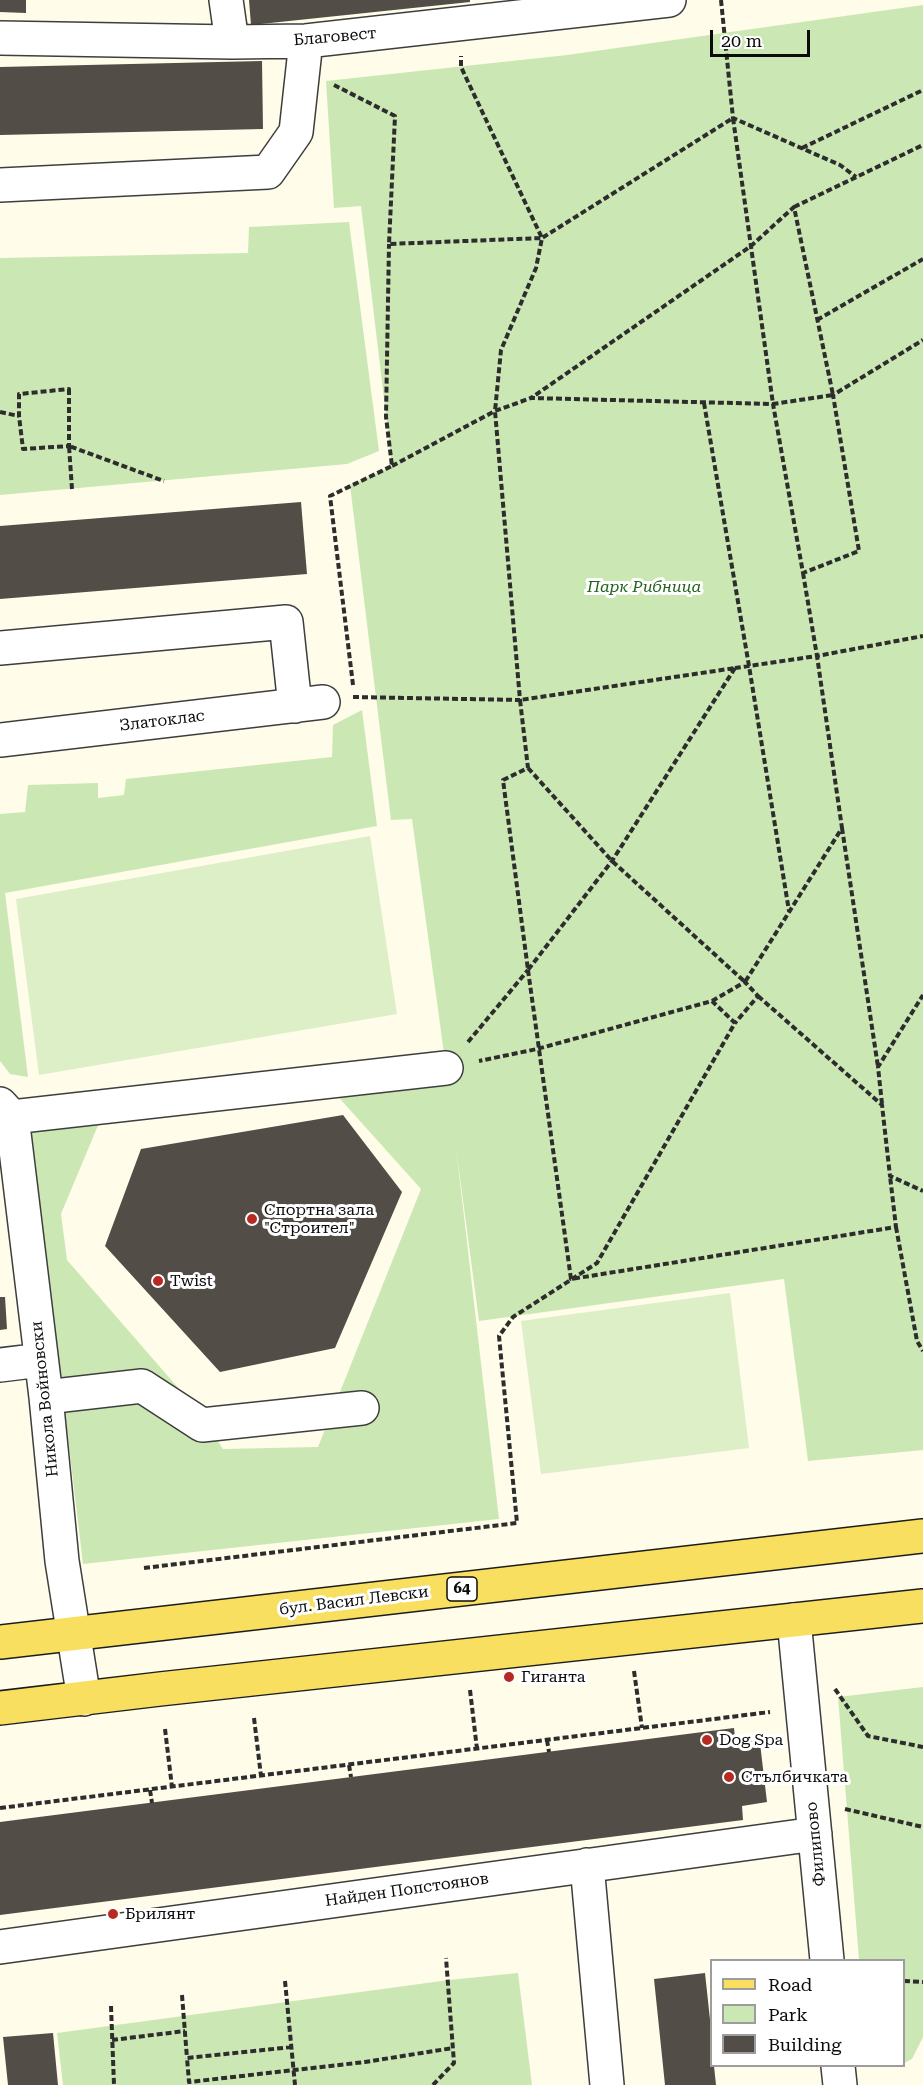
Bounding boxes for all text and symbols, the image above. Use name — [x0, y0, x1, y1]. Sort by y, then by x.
scale bar — [713, 18, 814, 56]
street label: Благовест — [293, 24, 377, 50]
text: 20 m — [721, 30, 762, 51]
park label: Парк Рибница — [587, 577, 701, 597]
street label: Златоклас — [118, 706, 206, 736]
place label: Спортна зала "Строител" — [264, 1200, 374, 1238]
marker: Спортна зала "Строител" — [245, 1212, 259, 1226]
place label: Twist — [170, 1271, 213, 1291]
marker: Twist — [151, 1274, 165, 1288]
street label: Никола Войновски — [27, 1320, 63, 1478]
road number: 64 — [447, 1577, 477, 1601]
street label: бул. Васил Левски — [278, 1582, 430, 1620]
place label: Гиганта — [521, 1667, 585, 1687]
marker: Гиганта — [502, 1670, 516, 1684]
place label: Dog Spa — [719, 1730, 783, 1750]
marker: Dog Spa — [700, 1733, 714, 1747]
place label: Стълбичката — [741, 1767, 848, 1787]
marker: Стълбичката — [722, 1770, 736, 1784]
street label: Филипово — [802, 1801, 830, 1887]
street label: Найден Попстоянов — [324, 1869, 490, 1911]
place label: Брилянт — [125, 1904, 195, 1924]
marker: Брилянт — [106, 1907, 120, 1921]
legend — [710, 1959, 905, 2067]
text: Road — [768, 1974, 812, 1995]
text: Park — [768, 2004, 808, 2025]
text: Building — [768, 2034, 842, 2055]

